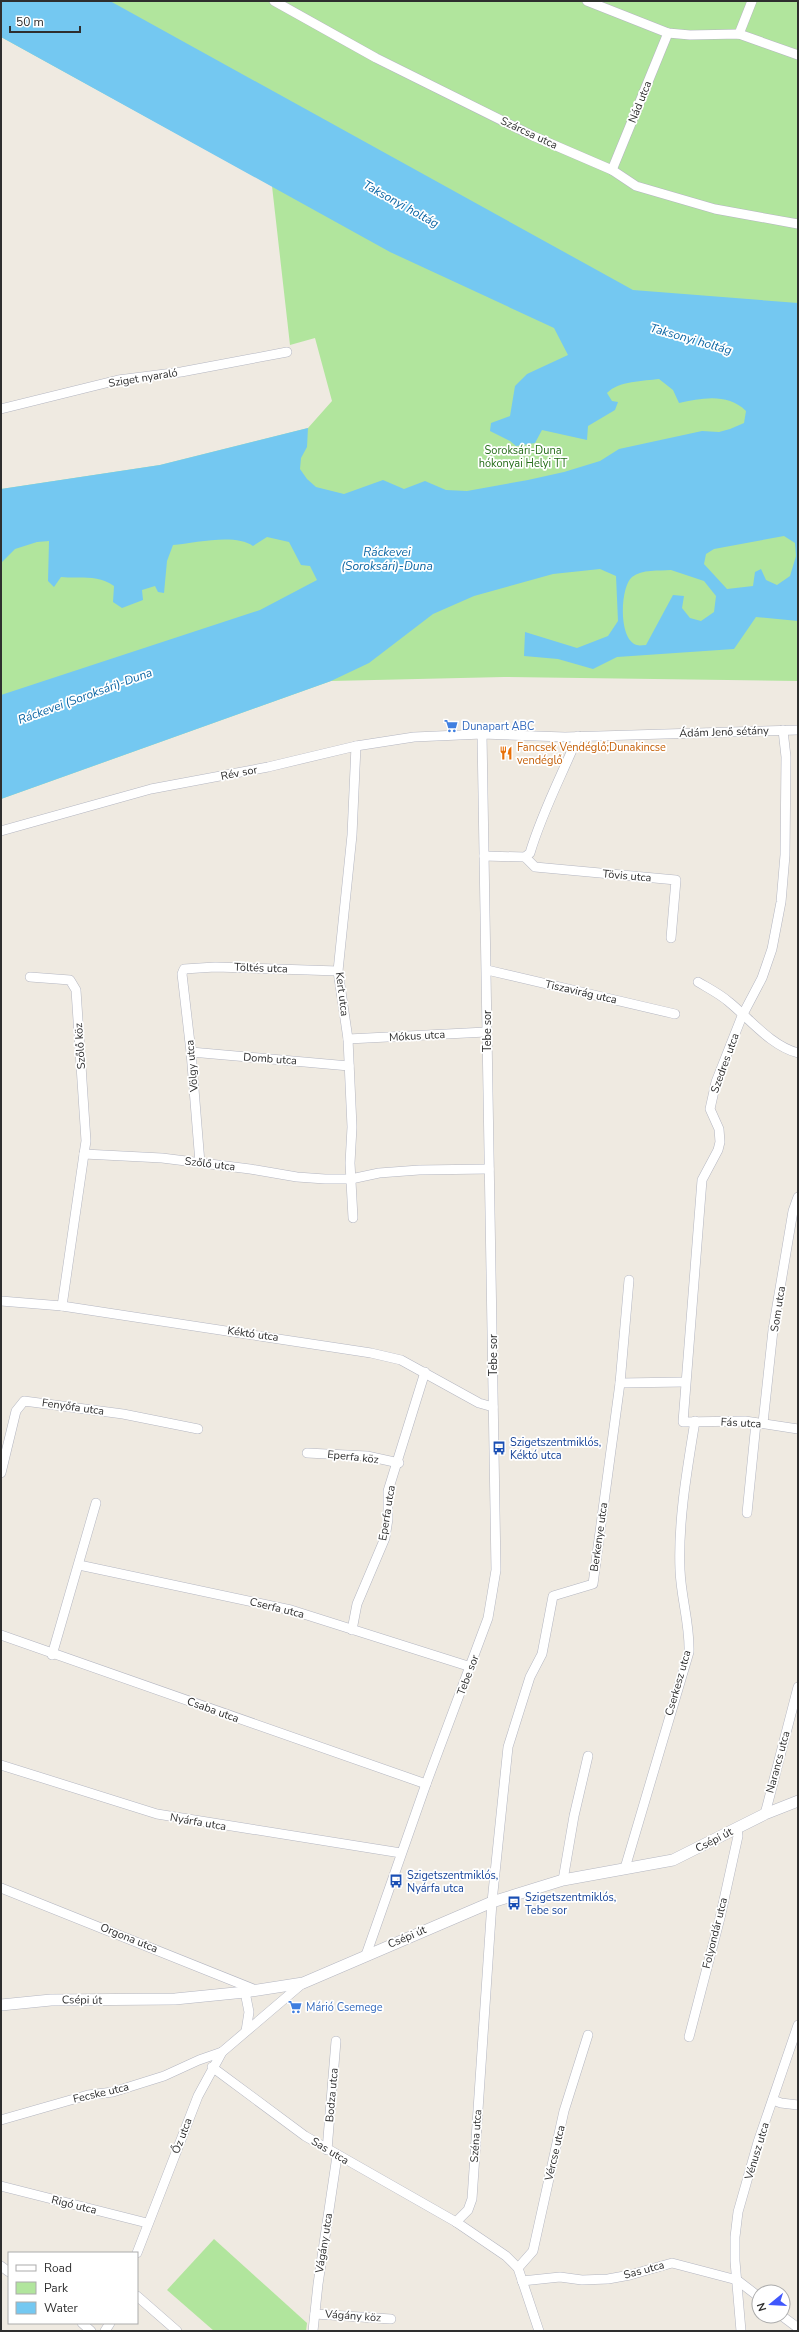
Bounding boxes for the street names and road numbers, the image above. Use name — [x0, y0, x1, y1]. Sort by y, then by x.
street label: Nád utca — [625, 79, 655, 125]
street label: Szárcsa utca — [498, 113, 560, 153]
street label: Sziget nyaraló — [107, 365, 179, 391]
street label: Ádám Jenő sétány — [679, 722, 769, 741]
street label: Rév sor — [219, 762, 259, 784]
street label: Tövis utca — [602, 866, 652, 886]
street label: Töltés utca — [234, 960, 288, 976]
street label: Kert utca — [332, 971, 352, 1017]
street label: Tiszavirág utca — [544, 976, 619, 1008]
street label: Tebe sor — [480, 1010, 495, 1052]
street label: Szőlő köz — [71, 1022, 89, 1070]
street label: Mókus utca — [389, 1027, 446, 1045]
street label: Szedres utca — [707, 1031, 743, 1095]
street label: Völgy utca — [182, 1039, 202, 1094]
street label: Domb utca — [243, 1050, 298, 1068]
street label: Szőlő utca — [184, 1153, 236, 1175]
street label: Som utca — [767, 1285, 789, 1333]
street label: Kéktó utca — [226, 1323, 280, 1345]
street label: Tebe sor — [486, 1334, 501, 1376]
street label: Fenyőfa utca — [41, 1395, 105, 1419]
street label: Fás utca — [720, 1414, 762, 1432]
street label: Eperfa köz — [327, 1447, 379, 1467]
street label: Eperfa utca — [375, 1484, 399, 1542]
street label: Berkenye utca — [587, 1501, 611, 1573]
street label: Cserfa utca — [248, 1594, 306, 1622]
street label: Cserkesz utca — [661, 1648, 695, 1718]
street label: Tebe sor — [453, 1653, 483, 1697]
street label: Csaba utca — [185, 1694, 241, 1726]
street label: Narancs utca — [762, 1729, 794, 1795]
street label: Nyárfa utca — [169, 1810, 227, 1834]
street label: Csépi út — [693, 1824, 735, 1856]
street label: Folyondár utca — [699, 1896, 731, 1970]
street label: Orgona utca — [98, 1920, 160, 1956]
street label: Csépi út — [386, 1922, 429, 1952]
street label: Csépi út — [62, 1992, 102, 2008]
street label: Bodza utca — [322, 2067, 342, 2123]
street label: Fecske utca — [72, 2079, 131, 2107]
street label: Széna utca — [467, 2109, 485, 2163]
street label: Őz utca — [167, 2115, 196, 2156]
street label: Vénusz utca — [741, 2120, 773, 2182]
street label: Vércse utca — [541, 2124, 569, 2183]
street label: Sas utca — [308, 2134, 352, 2168]
street label: Rigó utca — [50, 2192, 98, 2218]
street label: Vágány utca — [312, 2212, 336, 2275]
street label: Sas utca — [622, 2257, 666, 2283]
street label: Vágány köz — [323, 2306, 382, 2325]

